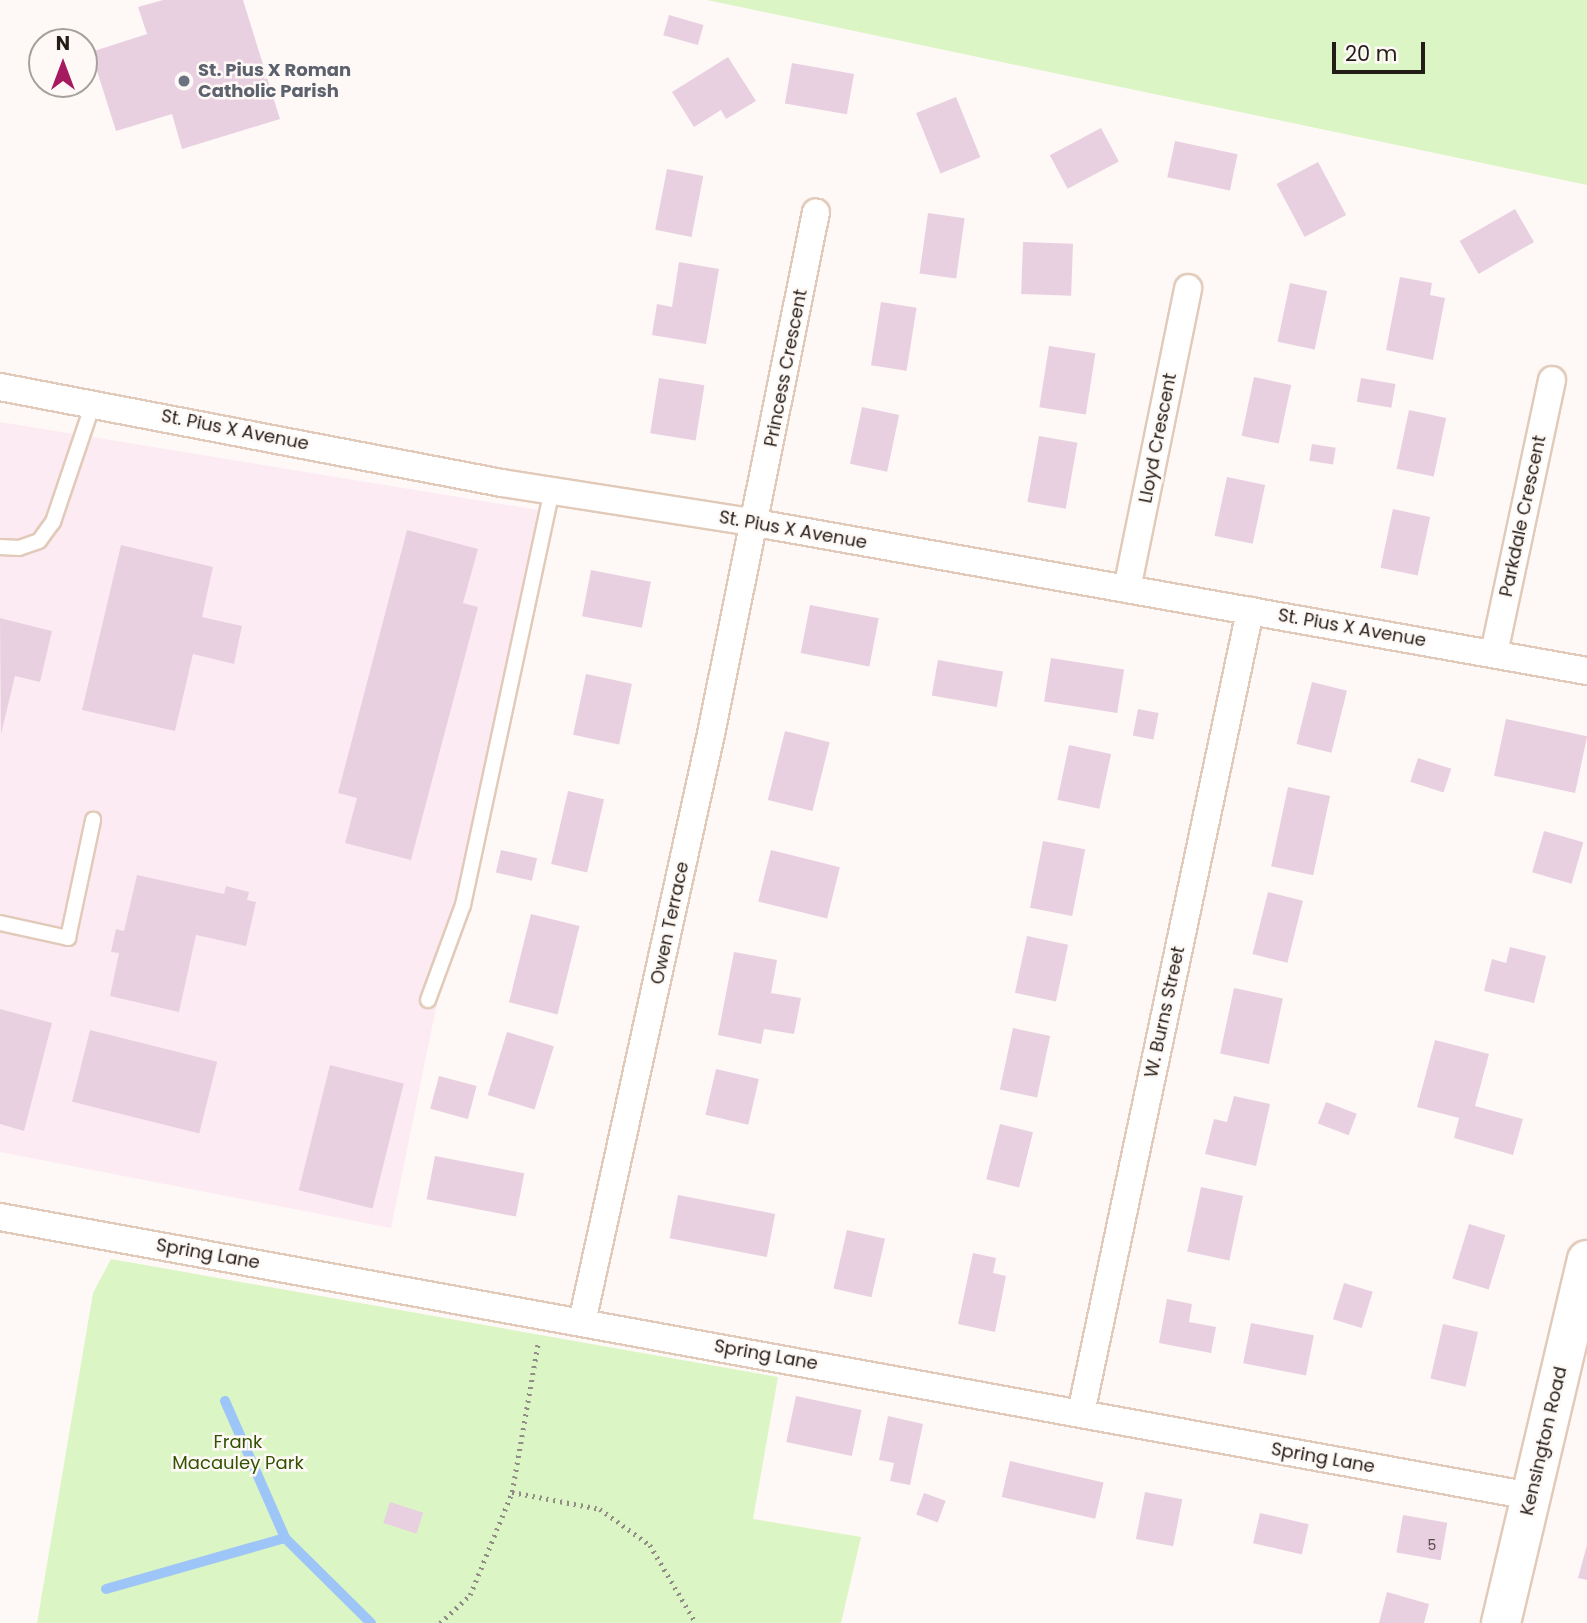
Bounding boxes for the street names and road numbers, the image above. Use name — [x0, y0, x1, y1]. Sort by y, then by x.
street label: Princess Crescent — [760, 287, 812, 449]
street label: Lloyd Crescent — [1135, 371, 1181, 505]
street label: St. Pius X Avenue — [159, 405, 311, 455]
street label: Parkdale Crescent — [1495, 433, 1551, 599]
street label: St. Pius X Avenue — [717, 506, 869, 554]
street label: St. Pius X Avenue — [1276, 604, 1428, 652]
street label: Owen Terrace — [646, 860, 694, 986]
street label: W. Burns Street — [1141, 944, 1189, 1080]
street label: Spring Lane — [154, 1234, 262, 1274]
street label: Spring Lane — [712, 1335, 820, 1375]
street label: Kensington Road — [1516, 1364, 1572, 1518]
street label: Spring Lane — [1269, 1438, 1377, 1478]

